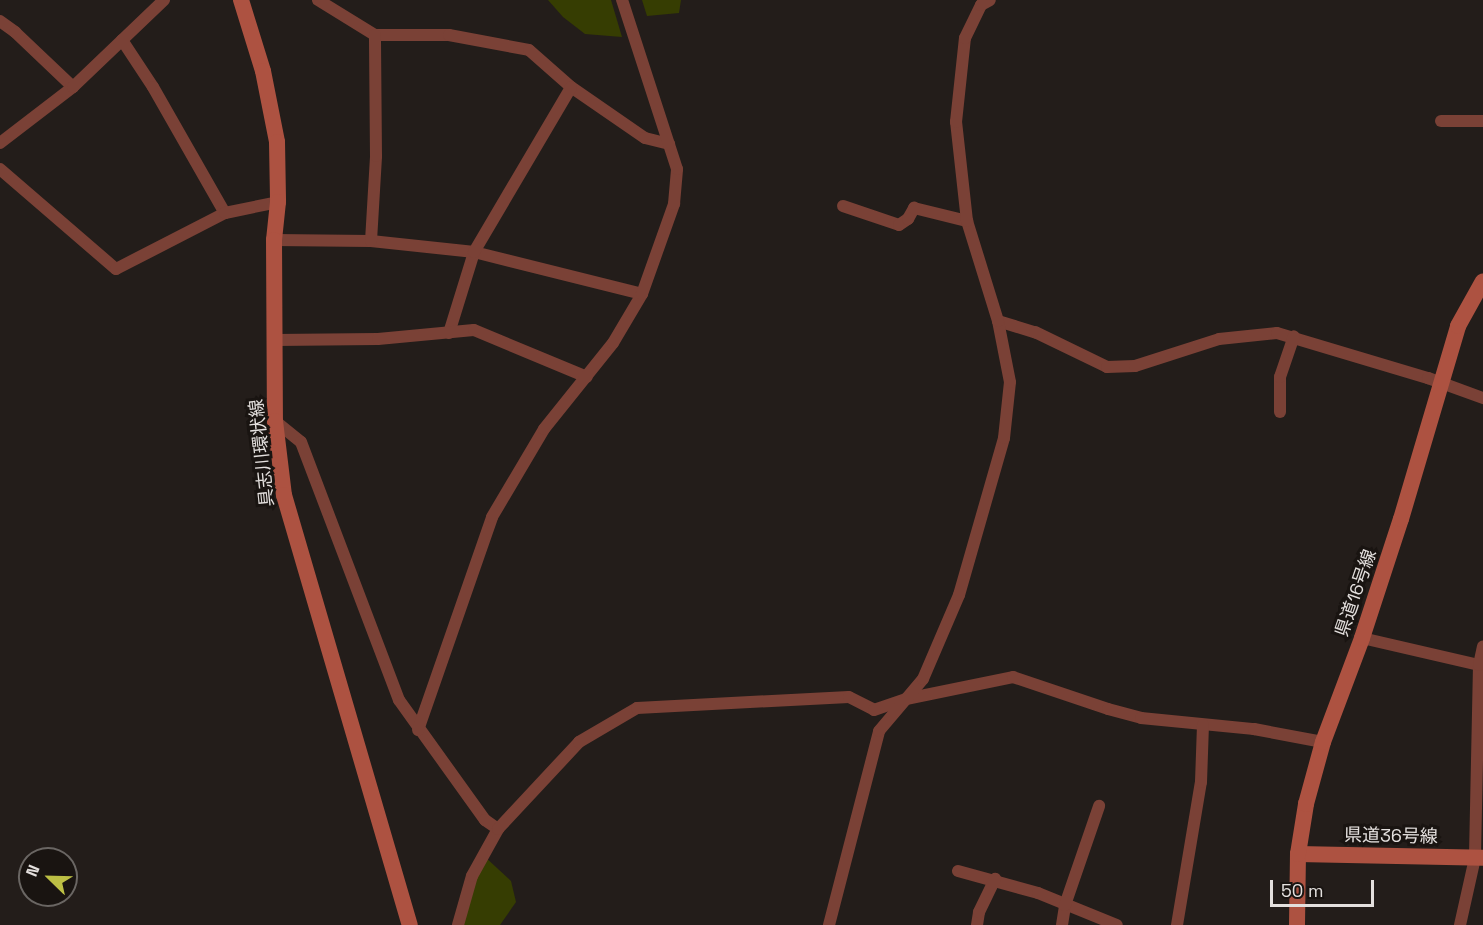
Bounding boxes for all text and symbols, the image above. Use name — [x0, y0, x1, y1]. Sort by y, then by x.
street label: 具志川環状線 — [246, 398, 278, 508]
street label: 県道16号線 — [1331, 547, 1381, 639]
street label: 県道36号線 — [1344, 824, 1438, 848]
north arrow — [18, 847, 78, 907]
text: N — [21, 862, 45, 880]
scale bar — [1273, 868, 1376, 906]
text: 50 m — [1281, 879, 1323, 902]

